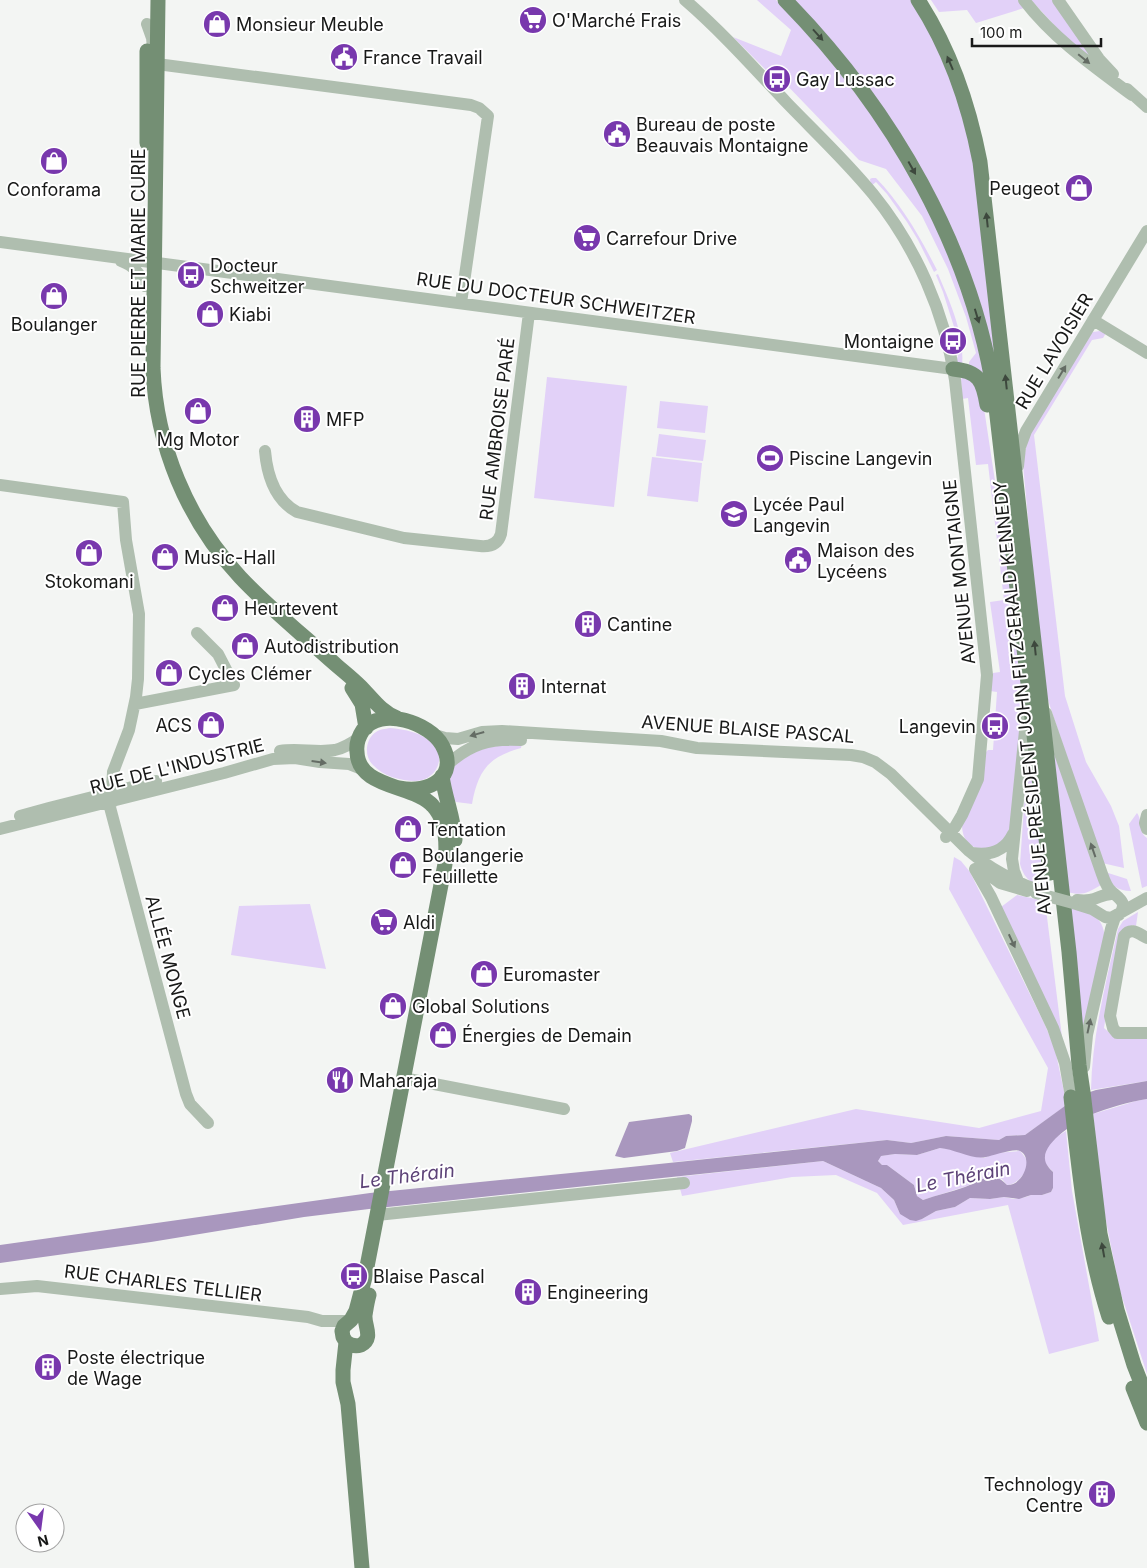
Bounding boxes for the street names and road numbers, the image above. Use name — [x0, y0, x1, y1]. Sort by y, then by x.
street label: RUE PIERRE ET MARIE CURIE — [128, 148, 149, 398]
street label: RUE DU DOCTEUR SCHWEITZER — [415, 268, 697, 328]
street label: RUE LAVOISIER — [1011, 289, 1097, 413]
street label: RUE AMBROISE PARÉ — [474, 336, 519, 522]
street label: AVENUE MONTAIGNE — [939, 478, 979, 666]
street label: AVENUE PRÉSIDENT JOHN FITZGERALD KENNEDY — [988, 479, 1055, 917]
street label: AVENUE BLAISE PASCAL — [641, 711, 855, 747]
street label: RUE DE L'INDUSTRIE — [88, 734, 266, 798]
street label: ALLÉE MONGE — [141, 893, 196, 1021]
street label: RUE CHARLES TELLIER — [63, 1260, 263, 1306]

